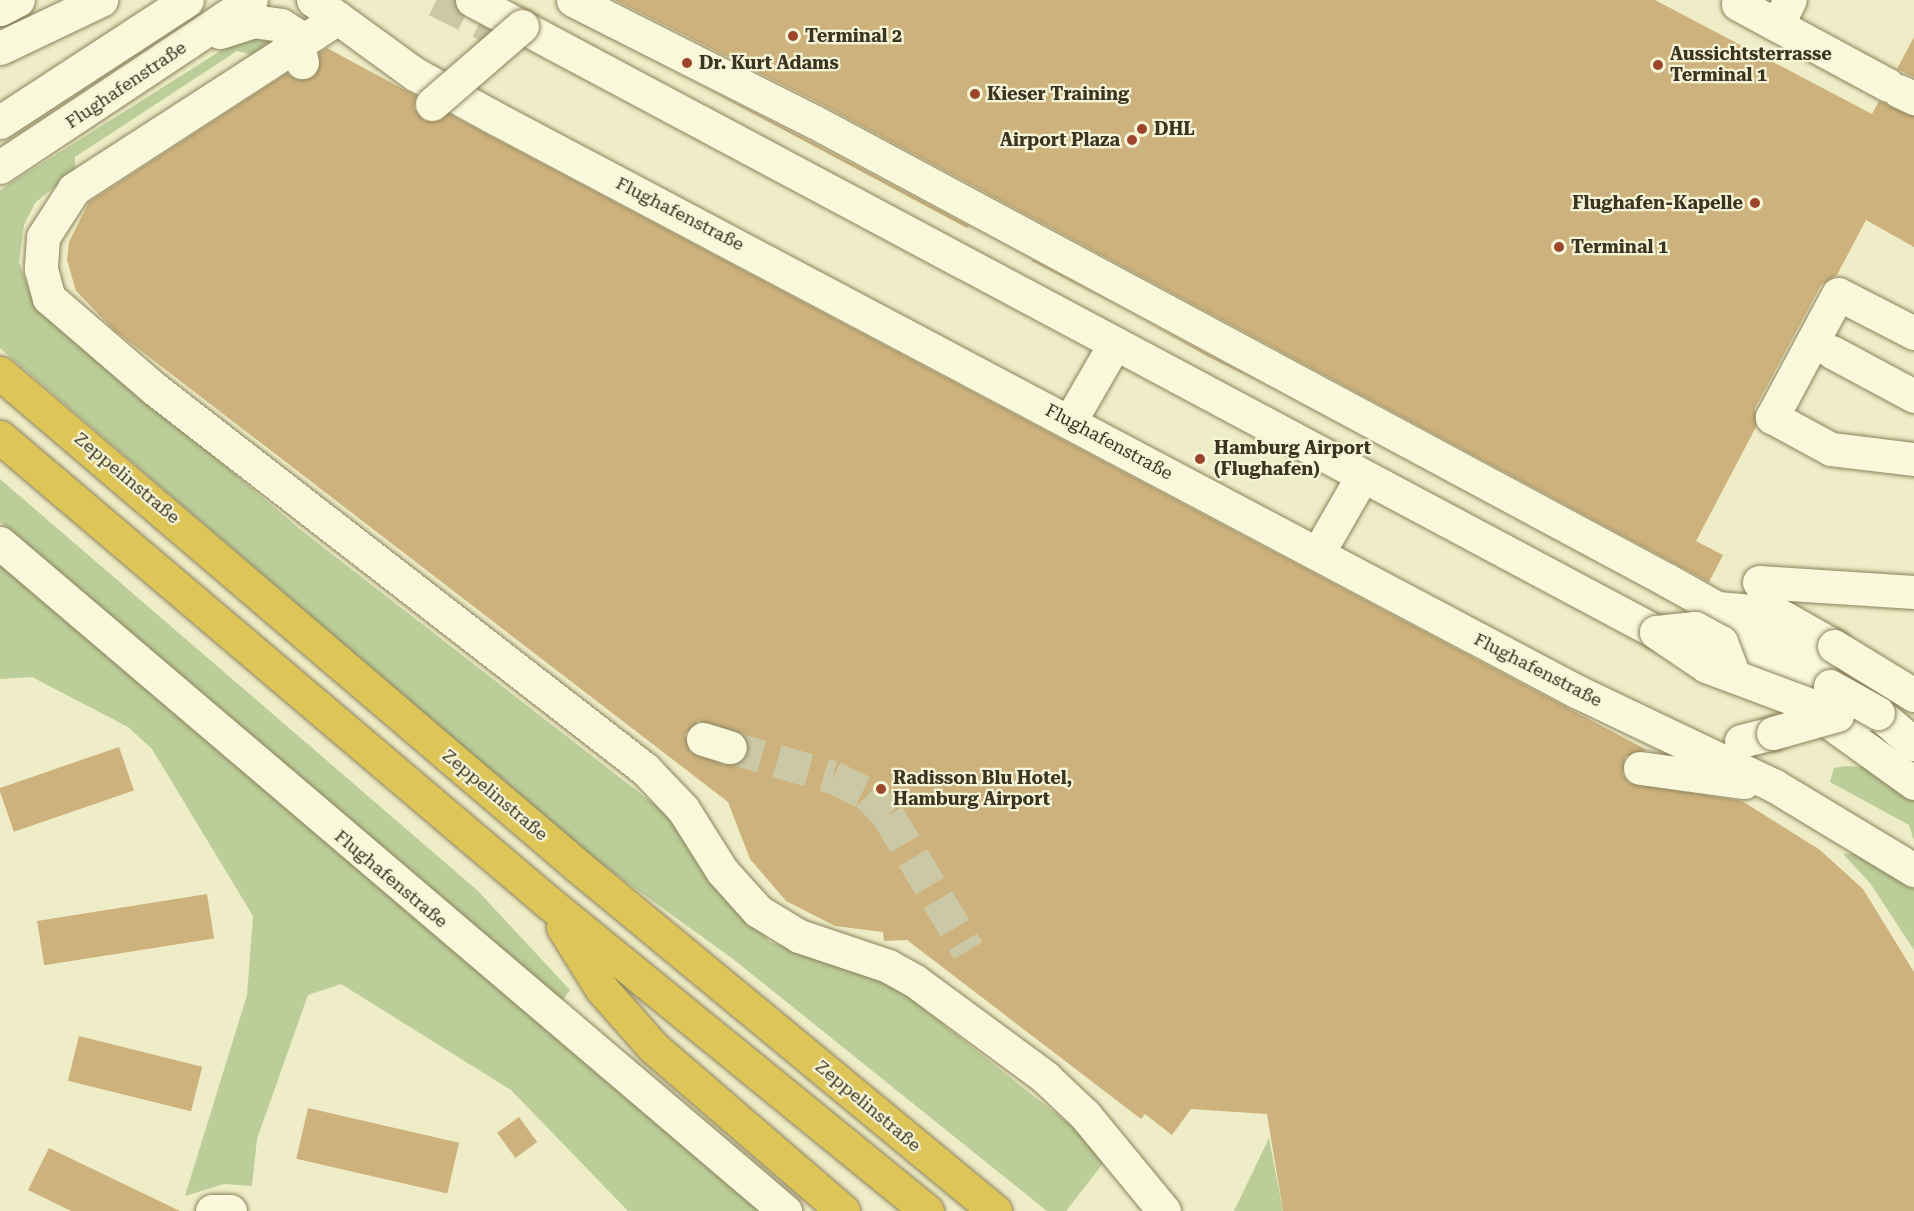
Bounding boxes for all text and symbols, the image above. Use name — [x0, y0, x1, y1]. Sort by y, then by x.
place label: Terminal 2 — [805, 25, 902, 47]
marker: Terminal 2 — [786, 29, 800, 43]
street label: Flughafenstraße — [62, 37, 190, 133]
place label: Aussichtsterrasse Terminal 1 — [1670, 44, 1832, 86]
place label: Dr. Kurt Adams — [699, 52, 839, 74]
marker: Dr. Kurt Adams — [680, 56, 694, 70]
marker: Aussichtsterrasse Terminal 1 — [1651, 58, 1665, 72]
place label: Kieser Training — [987, 83, 1129, 105]
marker: Kieser Training — [968, 87, 982, 101]
place label: DHL — [1154, 118, 1195, 140]
marker: DHL — [1135, 122, 1149, 136]
place label: Airport Plaza — [1000, 129, 1120, 151]
marker: Airport Plaza — [1125, 133, 1139, 147]
street label: Flughafenstraße — [612, 172, 748, 256]
place label: Flughafen-Kapelle — [1572, 192, 1743, 214]
marker: Flughafen-Kapelle — [1748, 196, 1762, 210]
place label: Terminal 1 — [1571, 236, 1668, 258]
marker: Terminal 1 — [1552, 240, 1566, 254]
street label: Flughafenstraße — [1042, 399, 1176, 485]
street label: Zeppelinstraße — [70, 428, 184, 528]
place label: Hamburg Airport (Flughafen) — [1214, 438, 1371, 480]
marker: Hamburg Airport (Flughafen) — [1191, 450, 1209, 468]
street label: Flughafenstraße — [1470, 628, 1606, 712]
street label: Zeppelinstraße — [438, 745, 552, 845]
place label: Radisson Blu Hotel, Hamburg Airport — [893, 768, 1072, 810]
marker: Radisson Blu Hotel, Hamburg Airport — [874, 782, 888, 796]
street label: Flughafenstraße — [330, 825, 452, 933]
street label: Zeppelinstraße — [811, 1056, 925, 1156]

